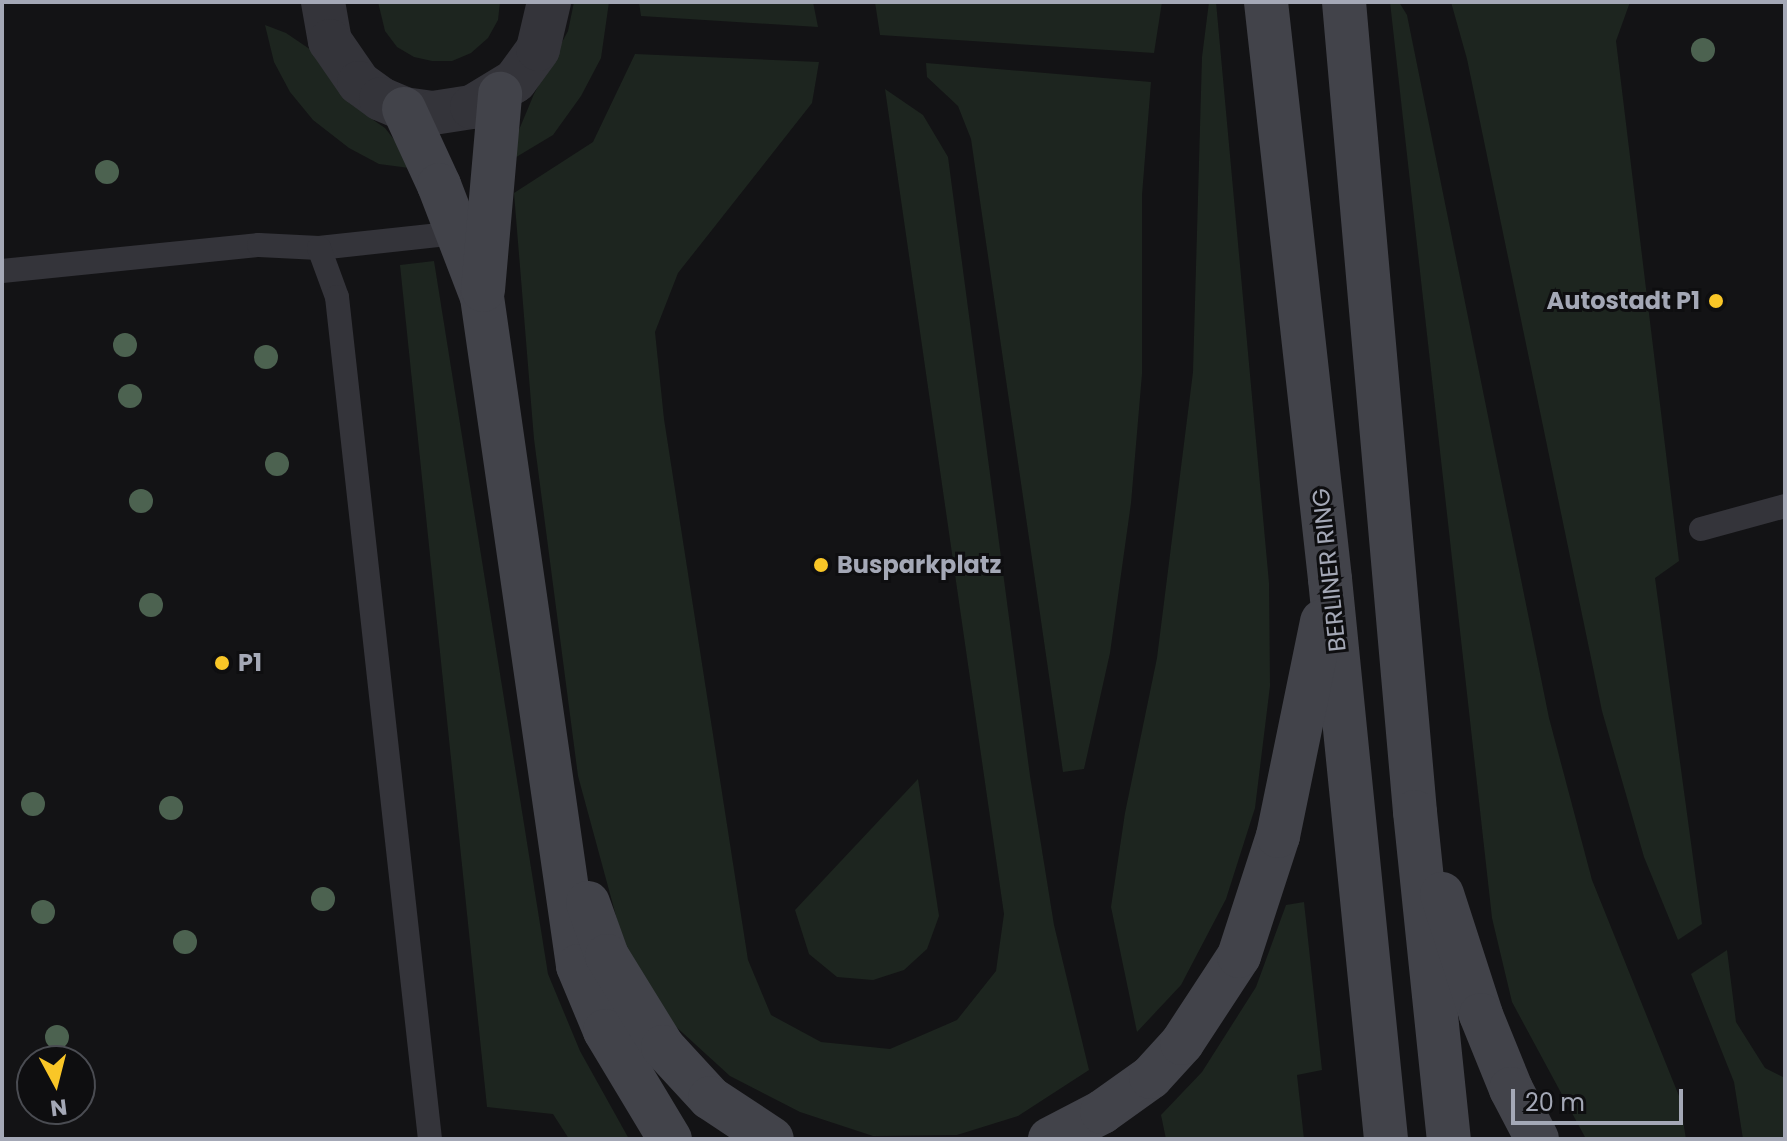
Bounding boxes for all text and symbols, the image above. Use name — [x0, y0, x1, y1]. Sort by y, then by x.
place label: Autostadt P1 — [1547, 287, 1700, 315]
marker: Autostadt P1 — [1707, 292, 1725, 310]
street label: BERLINER RING — [1306, 487, 1352, 653]
place label: Busparkplatz — [837, 551, 1001, 579]
marker: Busparkplatz — [812, 556, 830, 574]
place label: P1 — [238, 649, 262, 677]
marker: P1 — [213, 654, 231, 672]
north arrow — [16, 1045, 96, 1125]
scale bar — [1515, 1073, 1687, 1123]
text: 20 m — [1525, 1086, 1585, 1119]
text: N — [49, 1091, 69, 1124]

